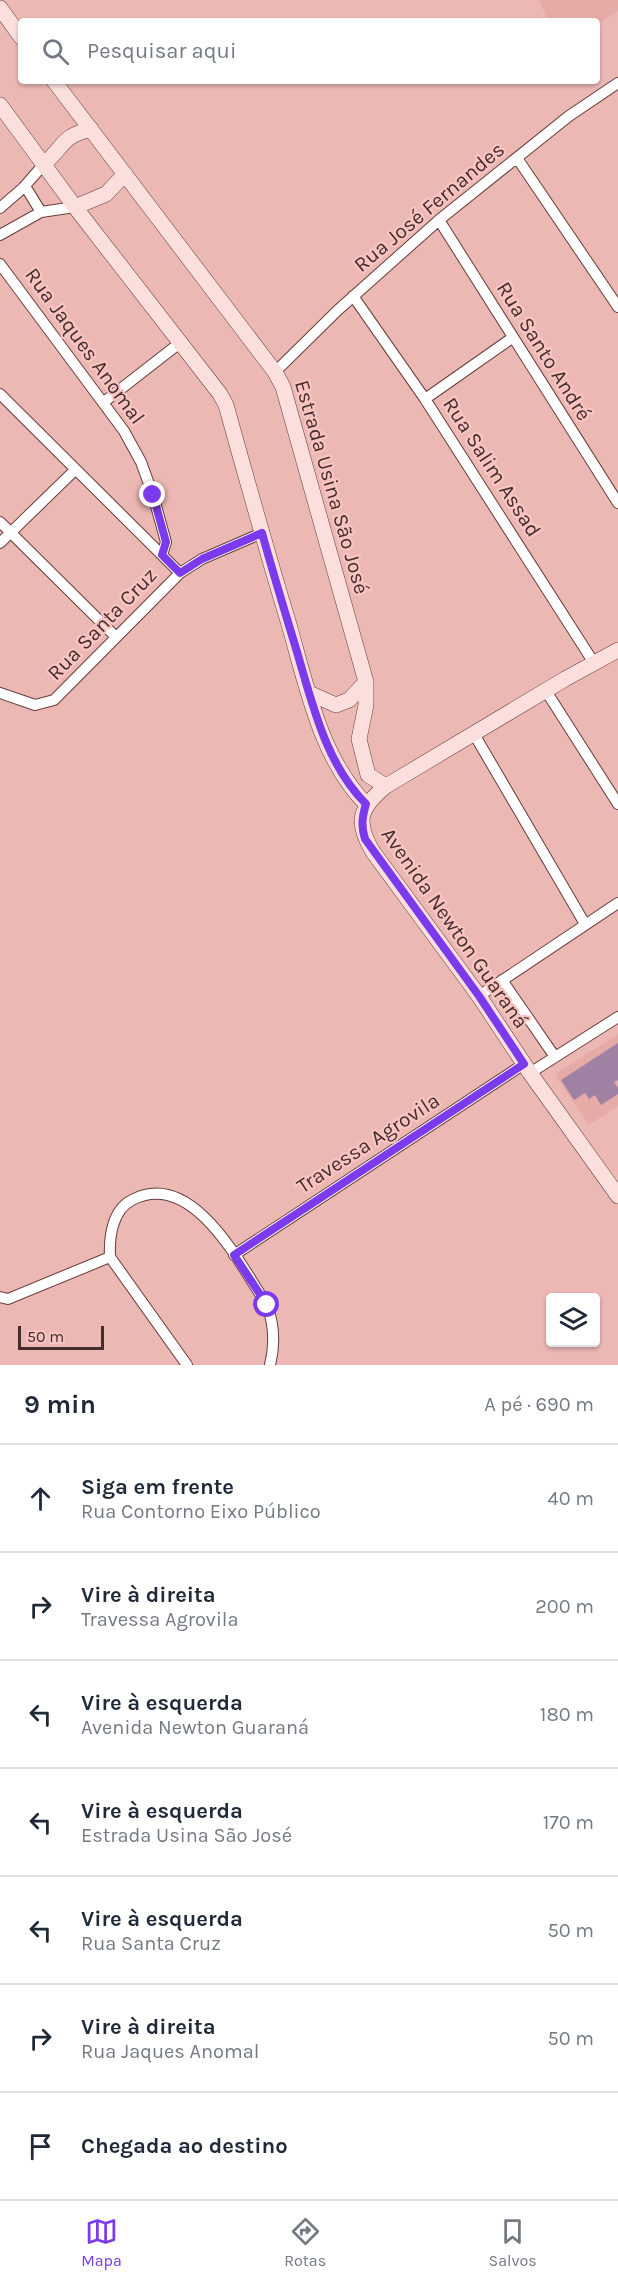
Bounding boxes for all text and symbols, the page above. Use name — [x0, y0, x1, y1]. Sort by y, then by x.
search box — [18, 18, 600, 84]
icon: search — [39, 35, 72, 68]
text: Pesquisar aqui — [87, 38, 236, 64]
street label: Rua José Fernandes — [349, 137, 509, 277]
street label: Rua Jaques Anomal — [20, 263, 150, 429]
street label: Rua Santo André — [492, 277, 596, 425]
street label: Estrada Usina São José — [290, 377, 374, 597]
street label: Rua Salim Assad — [438, 393, 546, 541]
route end — [139, 481, 165, 507]
street label: Rua Santa Cruz — [42, 563, 162, 685]
street label: Avenida Newton Guaraná — [376, 823, 534, 1033]
street label: Travessa Agrovila — [292, 1088, 444, 1198]
route start — [253, 1291, 279, 1317]
map controls — [546, 1293, 600, 1347]
button: layers — [546, 1293, 600, 1347]
scale bar — [18, 1323, 104, 1350]
text: 50 m — [27, 1327, 64, 1346]
text: 9 min — [24, 1389, 96, 1420]
text: A pé · 690 m — [484, 1393, 594, 1416]
text: Siga em frente — [81, 1474, 234, 1500]
icon: ahead — [24, 1482, 57, 1515]
text: 40 m — [548, 1487, 594, 1510]
text: Rua Contorno Eixo Público — [81, 1500, 321, 1523]
text: Vire à direita — [81, 1582, 216, 1608]
icon: right — [24, 1590, 57, 1623]
text: 200 m — [535, 1595, 594, 1618]
text: Travessa Agrovila — [81, 1608, 238, 1631]
text: Vire à esquerda — [81, 1690, 243, 1716]
icon: left — [24, 1698, 57, 1731]
text: 180 m — [540, 1703, 594, 1726]
text: Avenida Newton Guaraná — [81, 1716, 309, 1739]
text: Vire à esquerda — [81, 1798, 243, 1824]
icon: left — [24, 1806, 57, 1839]
text: 170 m — [543, 1811, 594, 1834]
text: Estrada Usina São José — [81, 1824, 292, 1847]
text: Vire à esquerda — [81, 1906, 243, 1932]
icon: left — [24, 1914, 57, 1947]
text: 50 m — [547, 1919, 594, 1942]
text: Rua Santa Cruz — [81, 1932, 221, 1955]
text: Vire à direita — [81, 2014, 216, 2040]
icon: right — [24, 2022, 57, 2055]
text: 50 m — [547, 2027, 594, 2050]
text: Rua Jaques Anomal — [81, 2040, 259, 2063]
icon: arrive — [24, 2130, 57, 2163]
text: Chegada ao destino — [81, 2133, 288, 2159]
tab: Mapa — [81, 2215, 122, 2270]
tab: Rotas — [284, 2215, 326, 2270]
tab: Salvos — [489, 2215, 537, 2270]

